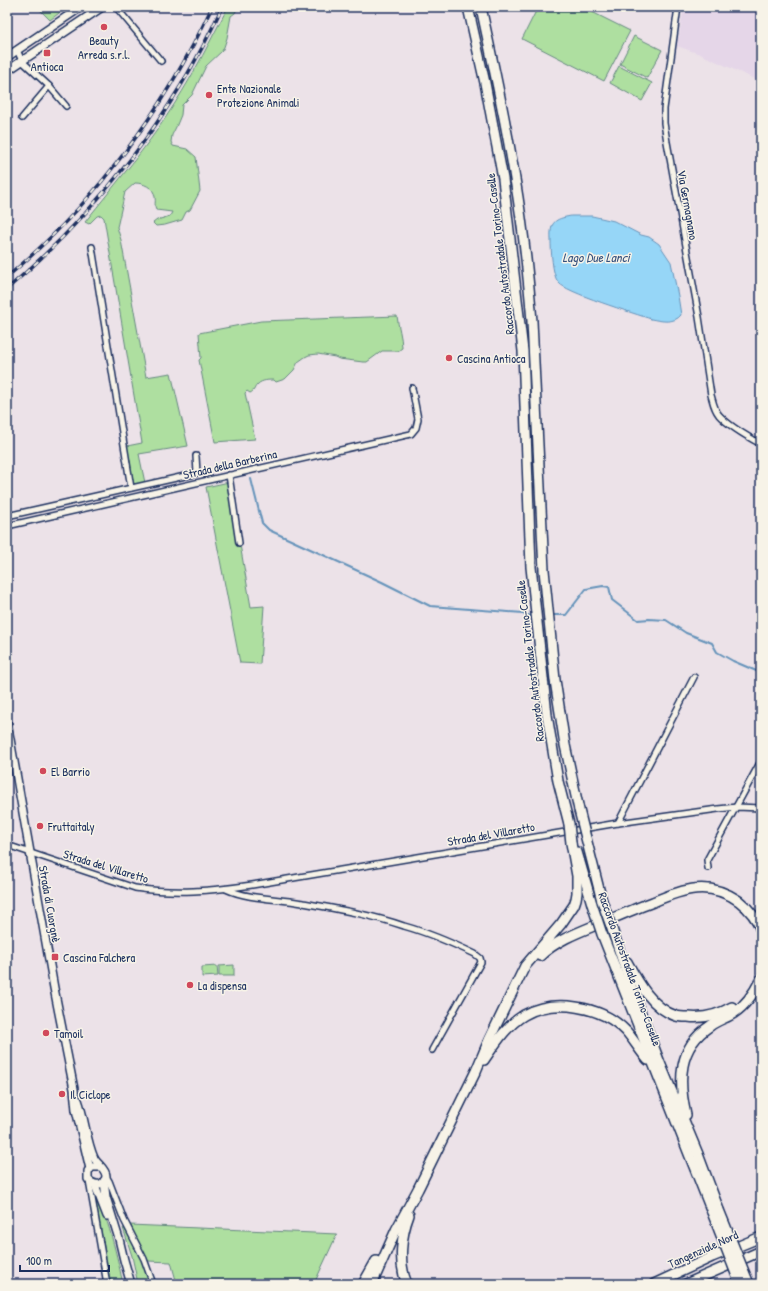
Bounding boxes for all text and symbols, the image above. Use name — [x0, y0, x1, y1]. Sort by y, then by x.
marker: Beauty Arreda s.r.l. — [99, 22, 109, 32]
place label: Beauty Arreda s.r.l. — [78, 32, 130, 63]
marker: Antioca — [42, 48, 52, 58]
place label: Antioca — [31, 58, 63, 75]
place label: Ente Nazionale Protezione Animali — [217, 80, 299, 111]
marker: Ente Nazionale Protezione Animali — [204, 90, 214, 100]
street label: Via Germagnano — [673, 169, 703, 241]
street label: Raccordo Autostradale Torino-Caselle — [482, 172, 518, 336]
water label: Lago Due Lanci — [562, 248, 631, 267]
place label: Cascina Antioca — [457, 350, 526, 367]
marker: Cascina Antioca — [444, 353, 454, 363]
street label: Strada della Barberina — [181, 445, 279, 483]
street label: Raccordo Autostradale Torino-Caselle — [512, 579, 548, 743]
place label: El Barrio — [51, 763, 90, 780]
marker: El Barrio — [38, 766, 48, 776]
place label: Fruttaitaly — [47, 818, 95, 835]
street label: Strada del Villaretto — [446, 818, 536, 850]
marker: Fruttaitaly — [35, 821, 45, 831]
street label: Strada del Villaretto — [61, 845, 151, 887]
street label: Strada di Cuorgnè — [35, 864, 65, 944]
street label: Raccordo Autostradale Torino-Caselle — [594, 890, 666, 1048]
place label: Cascina Falchera — [63, 949, 136, 966]
marker: Cascina Falchera — [50, 952, 60, 962]
place label: La dispensa — [198, 977, 247, 994]
marker: La dispensa — [185, 980, 195, 990]
place label: Tamoil — [54, 1025, 84, 1042]
marker: Tamoil — [41, 1028, 51, 1038]
place label: Il Ciclope — [70, 1086, 111, 1103]
marker: Il Ciclope — [57, 1089, 67, 1099]
street label: Tangenziale Nord — [665, 1226, 741, 1272]
scale bar — [20, 1247, 109, 1273]
text: 100 m — [26, 1252, 52, 1269]

